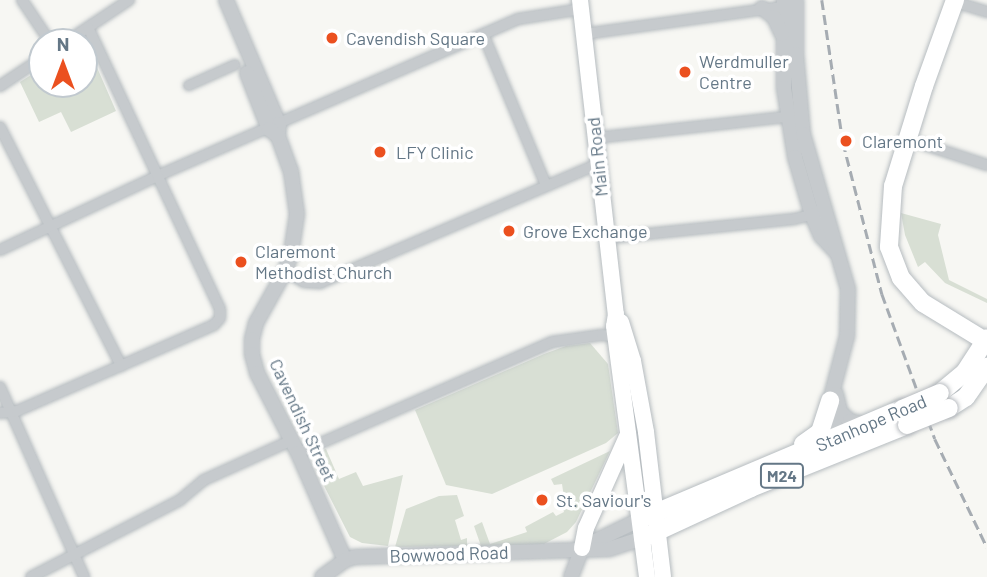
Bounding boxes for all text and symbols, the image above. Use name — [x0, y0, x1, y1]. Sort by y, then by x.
place label: Cavendish Square — [346, 27, 485, 49]
north arrow — [28, 28, 98, 98]
marker: Cavendish Square — [324, 30, 340, 46]
text: N — [57, 32, 69, 55]
place label: Werdmuller Centre — [699, 51, 789, 94]
marker: Werdmuller Centre — [677, 64, 693, 80]
street label: Main Road — [582, 116, 612, 198]
place label: Claremont — [862, 130, 943, 152]
marker: Claremont — [836, 131, 856, 151]
place label: LFY Clinic — [396, 141, 474, 163]
marker: LFY Clinic — [370, 142, 390, 162]
place label: Grove Exchange — [523, 220, 648, 242]
marker: Grove Exchange — [501, 223, 517, 239]
place label: Claremont Methodist Church — [255, 241, 392, 284]
marker: Claremont Methodist Church — [233, 254, 249, 270]
street label: Cavendish Street — [265, 355, 341, 485]
street label: Stanhope Road — [812, 390, 930, 456]
road number: M24 — [759, 463, 805, 489]
place label: St. Saviour's — [556, 489, 651, 511]
marker: St. Saviour's — [534, 492, 550, 508]
street label: Bowwood Road — [389, 541, 509, 567]

